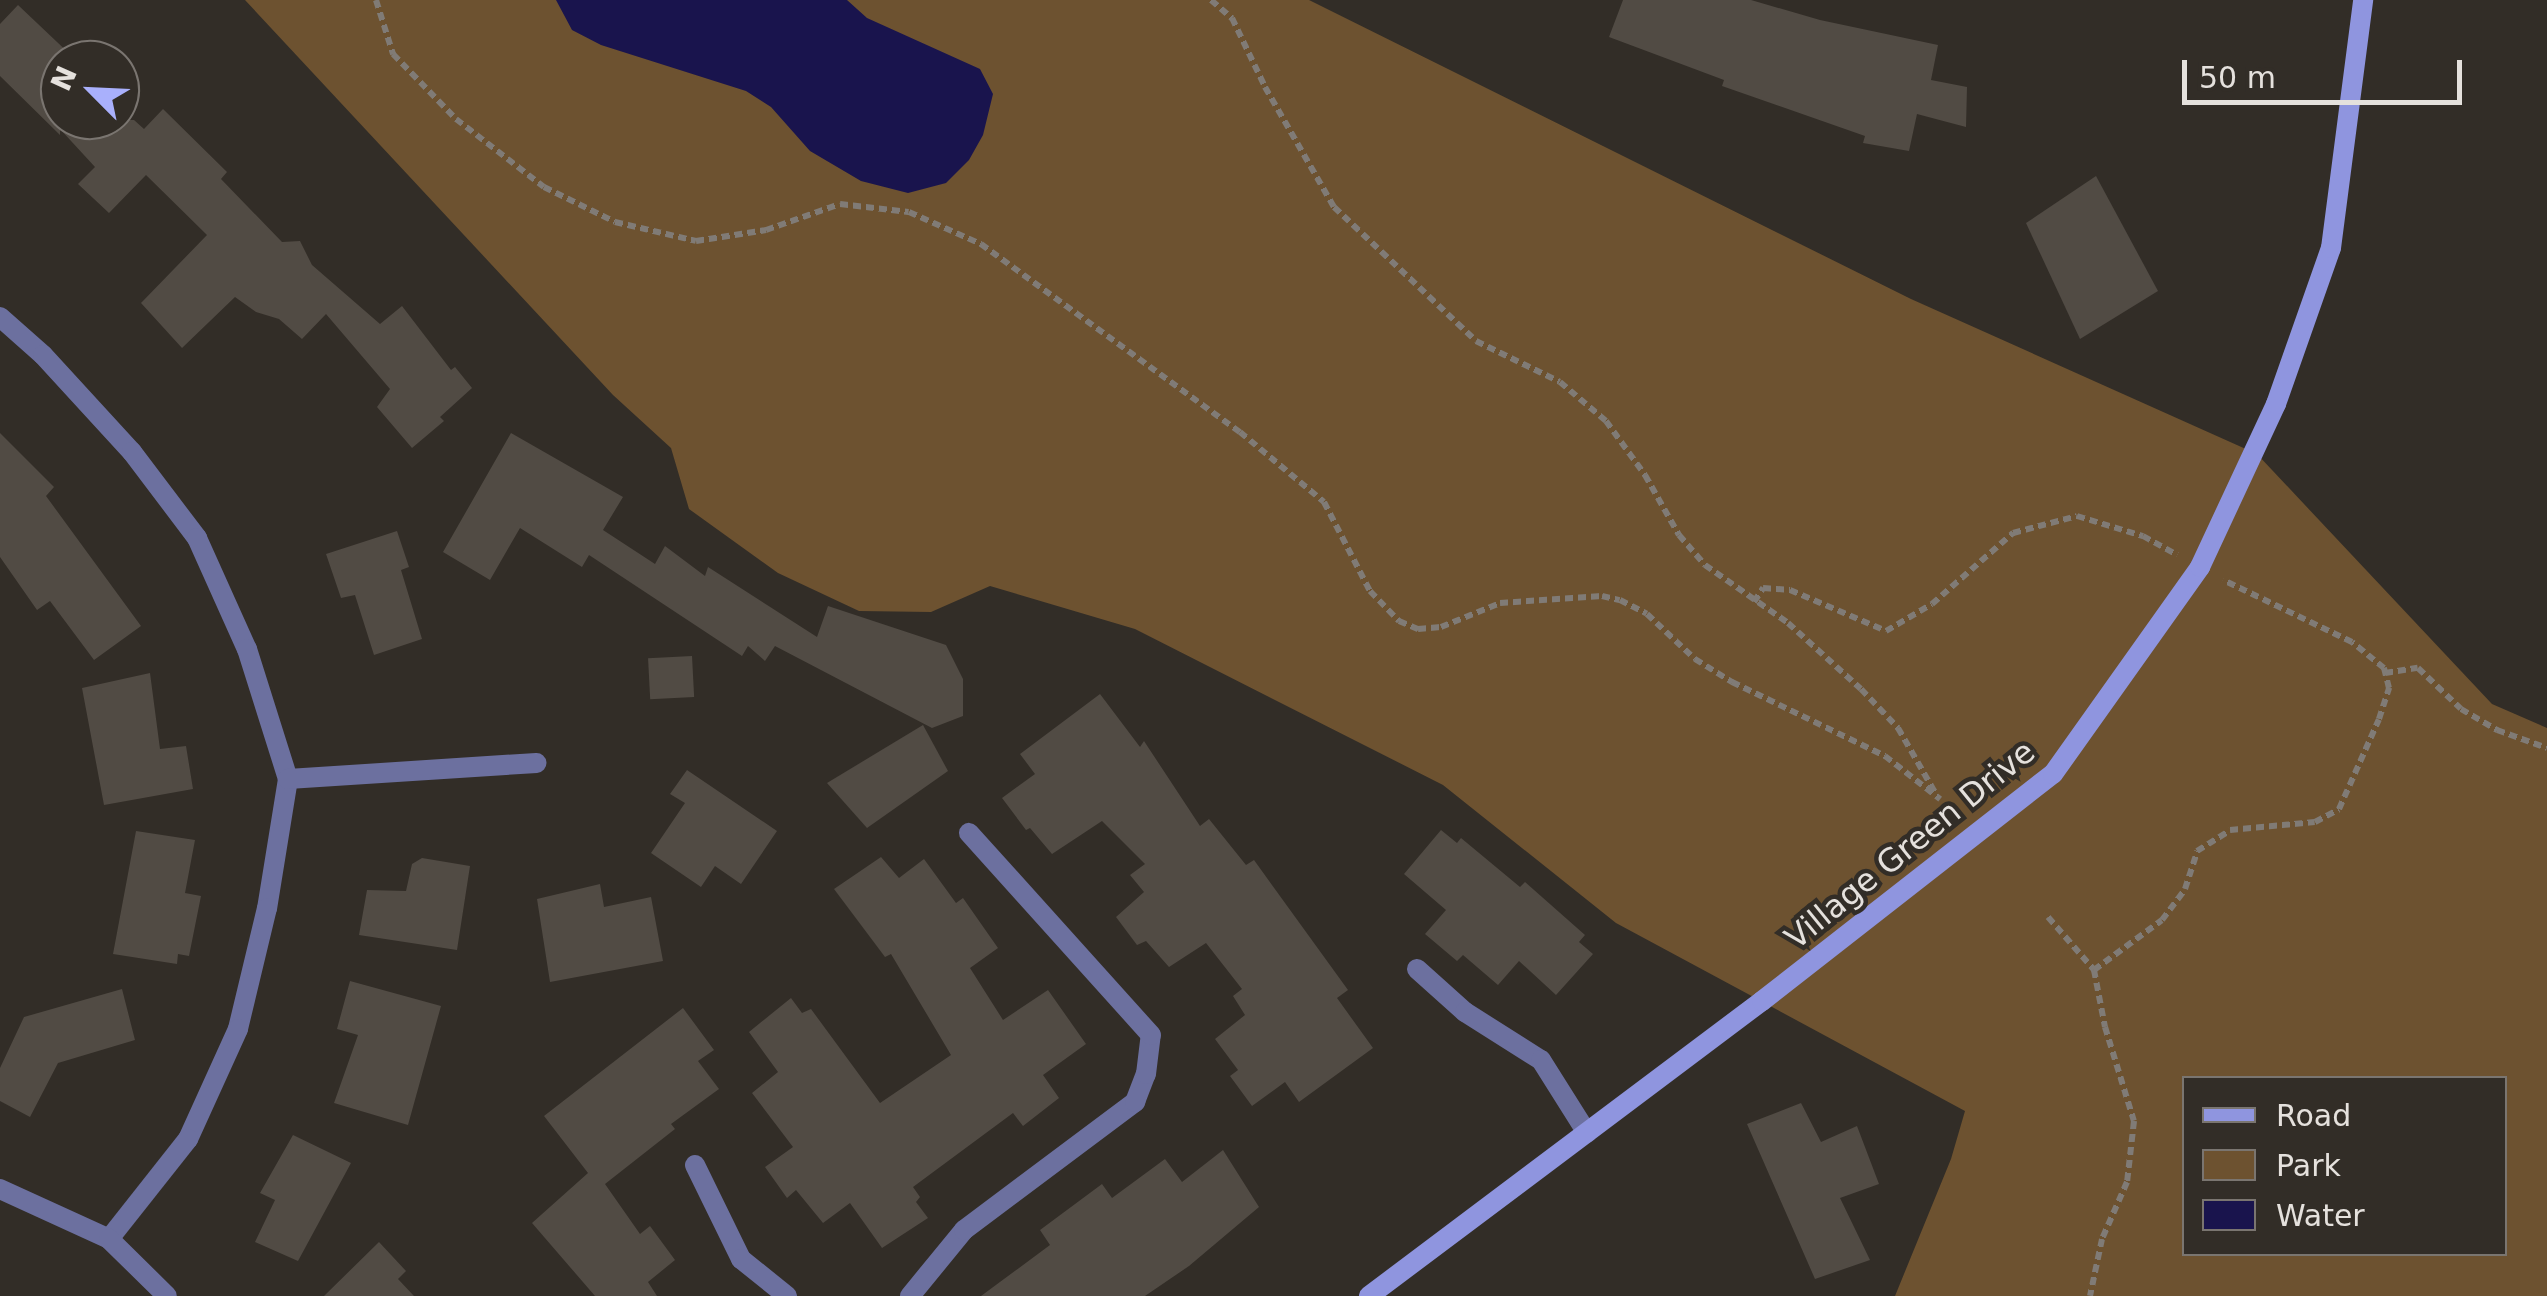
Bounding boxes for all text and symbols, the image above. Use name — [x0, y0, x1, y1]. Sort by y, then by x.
north arrow — [40, 40, 140, 140]
scale bar — [2187, 40, 2467, 102]
text: 50 m — [2199, 60, 2276, 95]
text: N — [44, 61, 84, 96]
street label: Village Green Drive — [1777, 733, 2043, 957]
legend — [2182, 1076, 2507, 1256]
text: Road — [2276, 1098, 2351, 1133]
text: Park — [2276, 1148, 2341, 1183]
text: Water — [2276, 1198, 2365, 1233]

